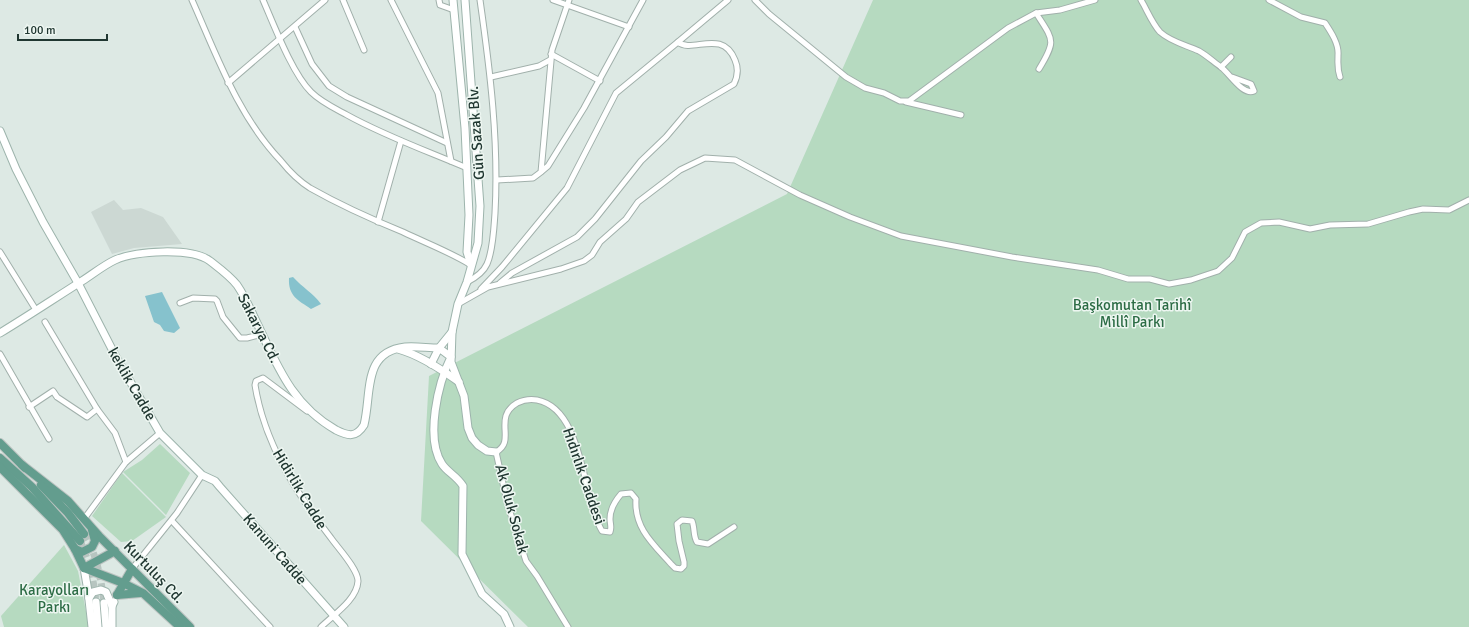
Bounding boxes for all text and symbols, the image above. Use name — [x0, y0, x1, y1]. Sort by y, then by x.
scale bar — [18, 16, 107, 42]
text: 100 m — [24, 23, 56, 38]
street label: Gün Sazak Blv. — [464, 86, 488, 180]
street label: Sakarya Cd. — [234, 290, 284, 366]
park label: Başkomutan Tarihî Millî Parkı — [1073, 296, 1192, 331]
street label: keklik Cadde — [104, 344, 160, 424]
street label: Hıdırlık Caddesi — [559, 425, 609, 527]
street label: Hidirlik Cadde — [269, 445, 331, 533]
street label: Ak Oluk Sokak — [491, 462, 533, 556]
street label: Kanuni Cadde — [239, 510, 311, 588]
street label: Kurtuluş Cd. — [120, 537, 188, 607]
park label: Karayolları Parkı — [19, 581, 89, 616]

